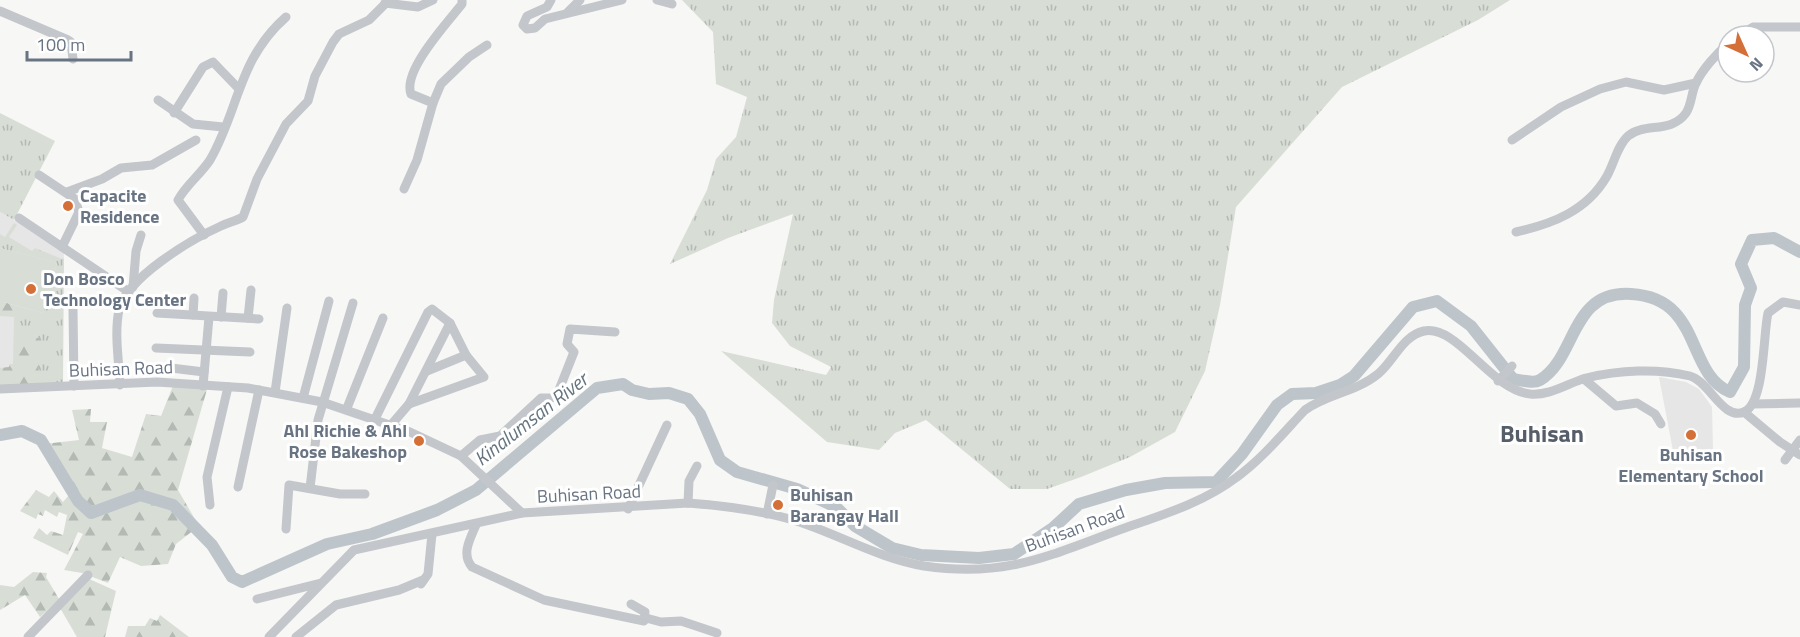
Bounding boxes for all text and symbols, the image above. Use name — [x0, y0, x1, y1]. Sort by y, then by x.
scale bar — [27, 24, 130, 62]
north arrow — [1716, 24, 1776, 84]
text: 100 m — [36, 31, 85, 58]
text: N — [1744, 52, 1769, 77]
place label: Capacite Residence — [80, 182, 160, 230]
marker: Capacite Residence — [61, 199, 75, 213]
place label: Don Bosco Technology Center — [43, 265, 186, 313]
marker: Don Bosco Technology Center — [24, 282, 38, 296]
street label: Buhisan Road — [68, 353, 174, 384]
water label: Kinalumsan River — [467, 363, 596, 473]
district label: Buhisan — [1500, 415, 1584, 451]
place label: Ahl Richie & Ahl Rose Bakeshop — [284, 417, 407, 465]
marker: Buhisan Elementary School — [1684, 428, 1698, 442]
marker: Ahl Richie & Ahl Rose Bakeshop — [412, 434, 426, 448]
place label: Buhisan Elementary School — [1618, 441, 1764, 489]
street label: Buhisan Road — [536, 477, 642, 510]
place label: Buhisan Barangay Hall — [790, 481, 899, 529]
marker: Buhisan Barangay Hall — [771, 498, 785, 512]
street label: Buhisan Road — [1021, 498, 1128, 559]

